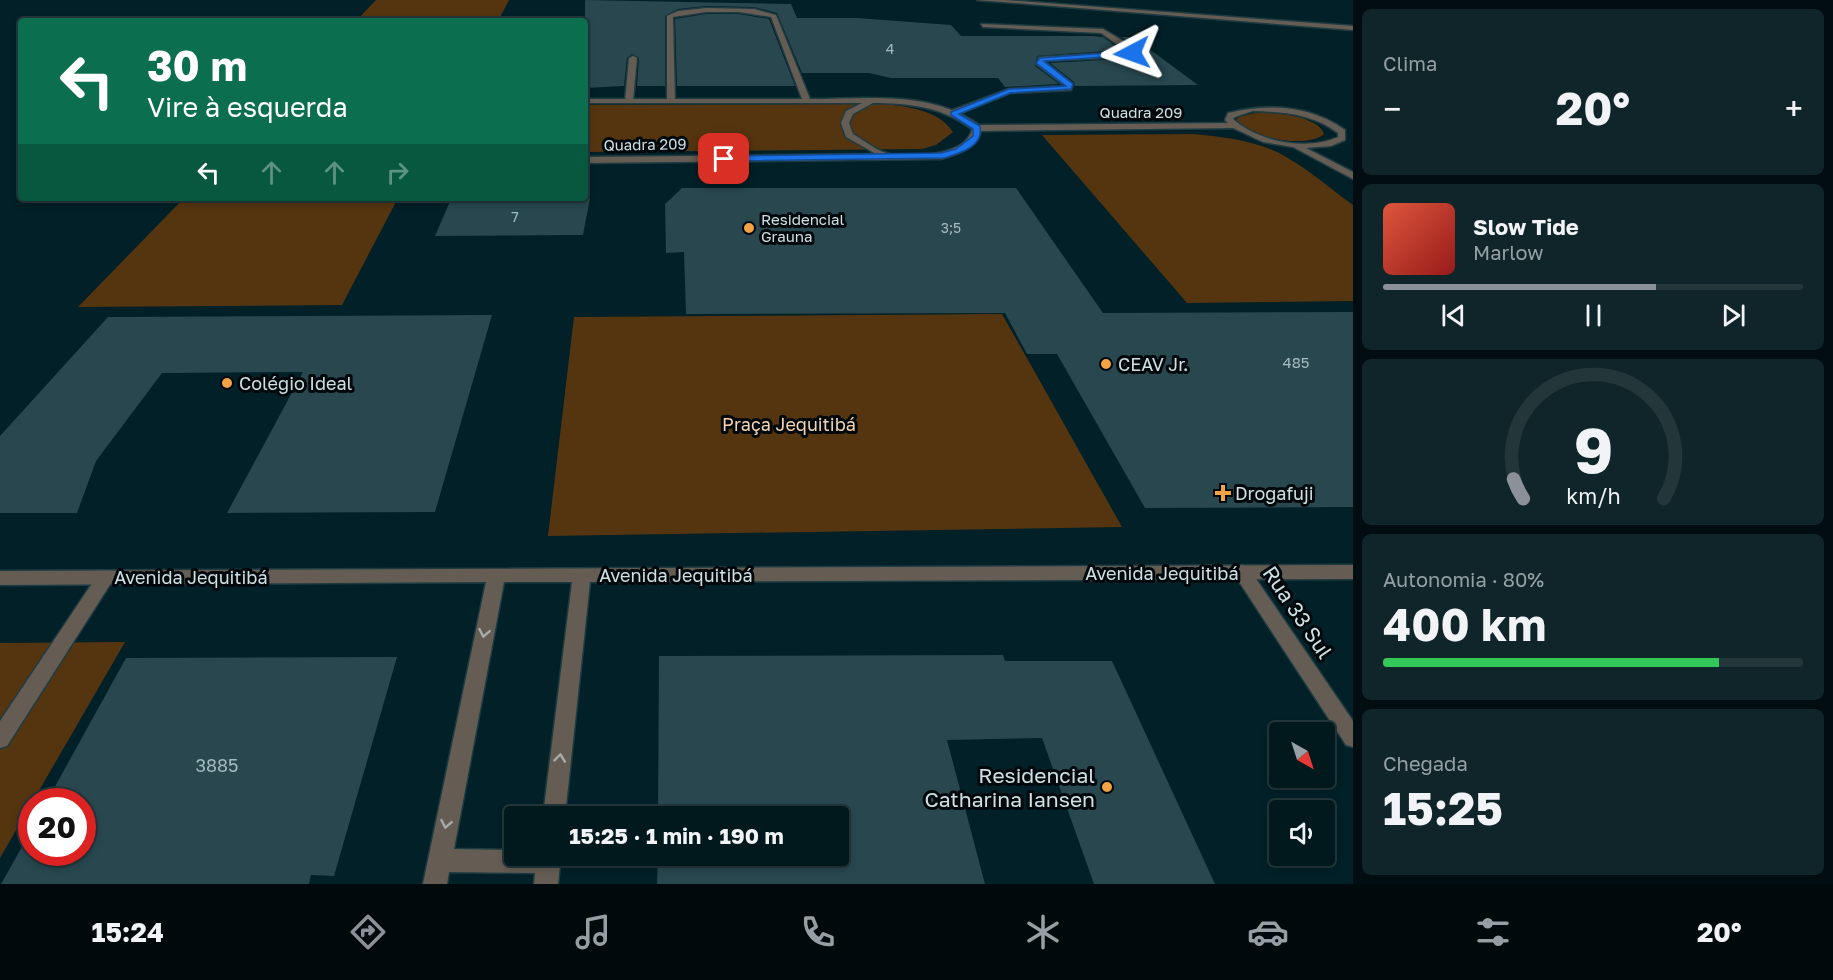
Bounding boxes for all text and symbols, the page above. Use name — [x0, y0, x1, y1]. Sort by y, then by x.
position arrow — [1100, 21, 1164, 85]
text: 30 m — [147, 40, 247, 90]
house number: 4 — [886, 40, 894, 57]
icon: left — [48, 42, 126, 120]
text: Clima — [1383, 51, 1437, 75]
text: 20° — [1556, 81, 1630, 135]
text: − — [1383, 89, 1401, 128]
text: + — [1785, 89, 1803, 128]
text: Vire à esquerda — [147, 91, 348, 123]
street label: Quadra 209 — [1100, 103, 1182, 121]
pin — [698, 133, 749, 184]
street label: Quadra 209 — [603, 134, 687, 154]
icon: arrive — [707, 142, 740, 175]
icon: left — [192, 156, 225, 189]
icon: ahead — [255, 156, 288, 189]
icon: ahead — [318, 156, 351, 189]
icon: right — [381, 156, 414, 189]
house number: 7 — [511, 208, 519, 225]
place label: Residencial Grauna — [761, 210, 845, 245]
text: Slow Tide — [1473, 213, 1579, 240]
house number: 3;5 — [941, 219, 961, 236]
marker: Residencial Grauna — [742, 221, 756, 235]
text: Marlow — [1473, 240, 1544, 264]
icon: previous — [1437, 299, 1470, 332]
icon: pause — [1577, 299, 1610, 332]
icon: next — [1717, 299, 1750, 332]
place label: CEAV Jr. — [1118, 353, 1188, 375]
house number: 485 — [1282, 353, 1310, 371]
marker: CEAV Jr. — [1099, 357, 1113, 371]
place label: Colégio Ideal — [239, 372, 353, 394]
marker: Colégio Ideal — [220, 376, 234, 390]
text: 9 — [1573, 412, 1613, 487]
park label: Praça Jequitibá — [722, 413, 856, 435]
place label: Drogafuji — [1235, 482, 1314, 504]
text: km/h — [1566, 483, 1620, 509]
marker: Drogafuji — [1216, 486, 1230, 500]
street label: Rua 33 Sul — [1257, 561, 1339, 663]
street label: Avenida Jequitibá — [1085, 562, 1239, 584]
street label: Avenida Jequitibá — [599, 564, 753, 586]
street label: Avenida Jequitibá — [114, 566, 268, 588]
text: Autonomia · 80% — [1383, 567, 1544, 591]
text: 400 km — [1383, 597, 1546, 651]
one-way arrow — [479, 628, 492, 638]
north arrow — [1269, 722, 1335, 788]
map controls — [1269, 722, 1335, 866]
text: Chegada — [1383, 751, 1468, 775]
one-way arrow — [554, 753, 566, 762]
house number: 3885 — [196, 754, 238, 776]
place label: Residencial Catharina Iansen — [924, 762, 1095, 812]
marker: Residencial Catharina Iansen — [1100, 780, 1114, 794]
text: 15:25 — [1383, 781, 1503, 835]
speed limit sign: 20 — [18, 788, 96, 866]
button: sound — [1269, 800, 1335, 866]
one-way arrow — [440, 819, 453, 829]
text: 15:25 · 1 min · 190 m — [569, 822, 784, 849]
icon: directions — [347, 911, 389, 953]
icon: music — [572, 911, 614, 953]
icon: phone — [797, 911, 839, 953]
icon: climate — [1022, 911, 1064, 953]
icon: car — [1247, 911, 1289, 953]
icon: filters — [1472, 911, 1514, 953]
text: 15:24 — [92, 916, 164, 948]
text: 20° — [1697, 916, 1741, 948]

